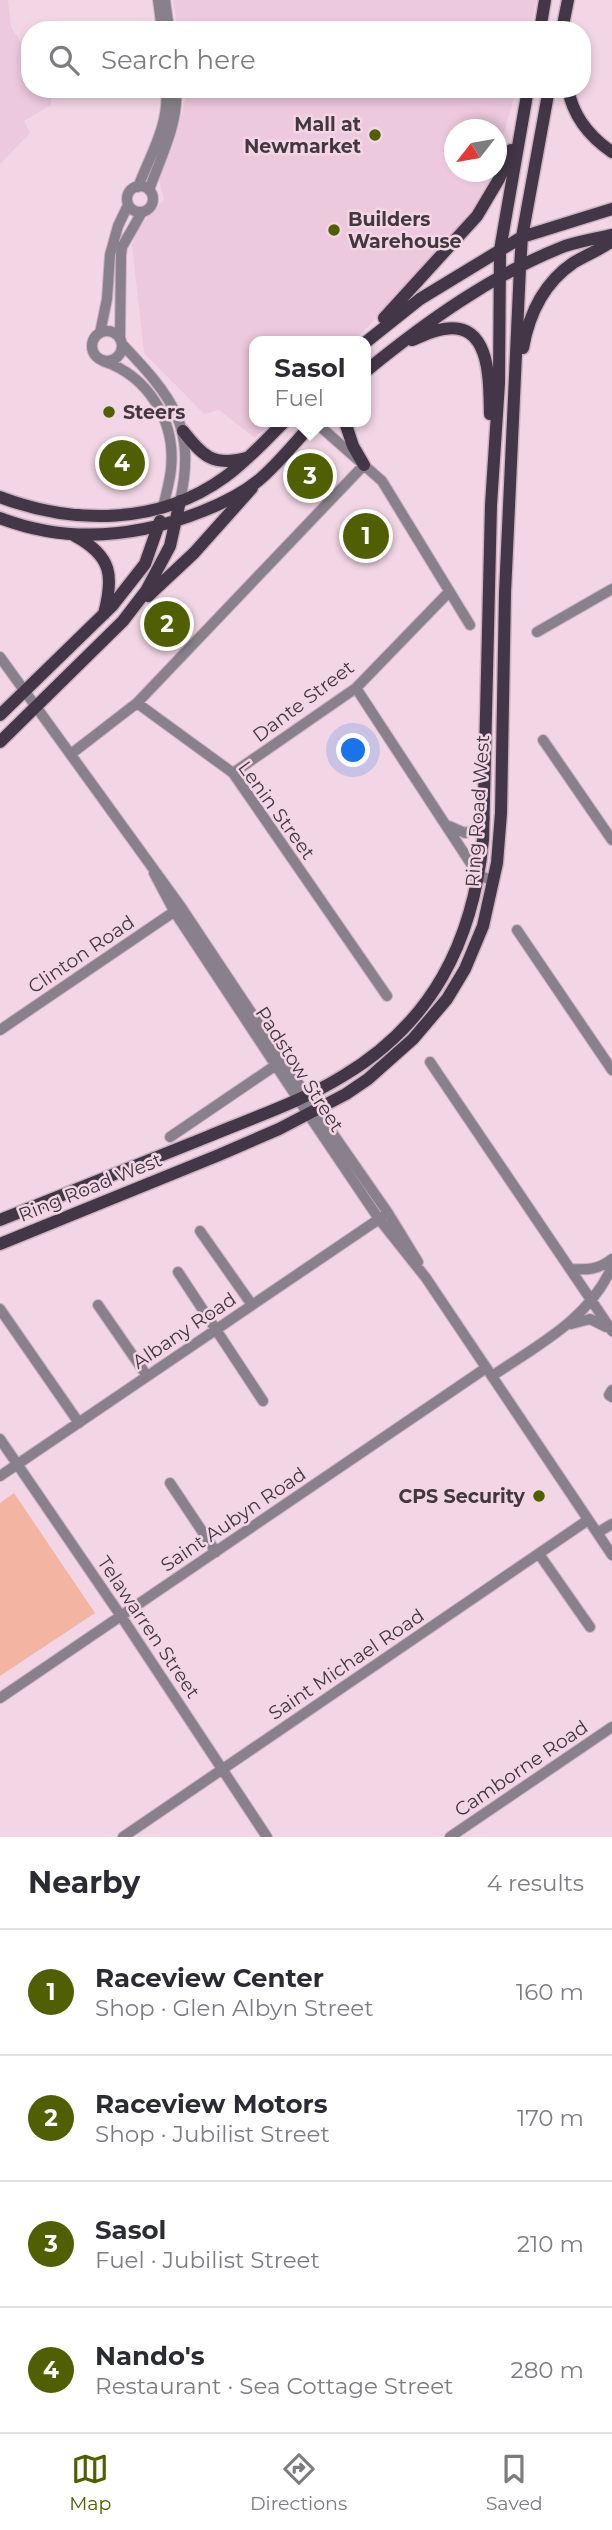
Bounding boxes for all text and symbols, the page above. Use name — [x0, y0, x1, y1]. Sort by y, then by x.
search box — [21, 21, 591, 98]
icon: search — [45, 41, 83, 79]
text: Search here — [101, 44, 256, 76]
place label: Mall at Newmarket — [244, 113, 361, 158]
north arrow — [444, 119, 507, 182]
marker: Mall at Newmarket — [367, 127, 383, 143]
place label: Builders Warehouse — [348, 208, 462, 253]
marker: Builders Warehouse — [326, 222, 342, 238]
popup — [249, 336, 371, 427]
text: Sasol — [274, 352, 346, 384]
text: Fuel — [274, 384, 324, 412]
place label: Steers — [123, 401, 185, 424]
marker: Steers — [101, 404, 117, 420]
pin: 4 — [99, 437, 145, 489]
pin: 3 — [287, 450, 333, 502]
pin: 1 — [343, 510, 389, 562]
pin: 2 — [144, 598, 190, 650]
street label: Dante Street — [248, 656, 359, 747]
your location — [336, 733, 370, 767]
street label: Ring Road West — [461, 734, 494, 888]
street label: Lenin Street — [233, 757, 320, 864]
street label: Clinton Road — [24, 910, 139, 998]
street label: Padstow Street — [250, 1002, 349, 1137]
street label: Ring Road West — [15, 1148, 166, 1227]
street label: Albany Road — [128, 1287, 241, 1374]
street label: Saint Aubyn Road — [156, 1462, 310, 1577]
place label: CPS Security — [398, 1485, 526, 1508]
marker: CPS Security — [531, 1488, 547, 1504]
street label: Telawarren Street — [92, 1552, 205, 1703]
street label: Saint Michael Road — [264, 1604, 428, 1725]
street label: Camborne Road — [450, 1715, 592, 1822]
text: Nearby — [28, 1864, 140, 1901]
text: 4 results — [487, 1869, 584, 1897]
text: Raceview Center — [95, 1962, 324, 1994]
text: 1 — [46, 1978, 56, 2006]
text: 160 m — [516, 1978, 584, 2006]
text: Shop · Glen Albyn Street — [95, 1994, 374, 2022]
text: Raceview Motors — [95, 2088, 327, 2120]
text: 2 — [44, 2104, 58, 2132]
text: 170 m — [517, 2104, 584, 2132]
text: Shop · Jubilist Street — [95, 2120, 330, 2148]
text: Sasol — [95, 2214, 166, 2246]
text: 3 — [44, 2230, 58, 2258]
text: 210 m — [517, 2230, 584, 2258]
text: Fuel · Jubilist Street — [95, 2246, 320, 2274]
text: Nando's — [95, 2340, 205, 2372]
text: 4 — [43, 2356, 59, 2384]
text: 280 m — [511, 2356, 584, 2384]
text: Restaurant · Sea Cottage Street — [95, 2372, 453, 2400]
tab: Map — [69, 2450, 111, 2515]
tab: Directions — [250, 2450, 347, 2515]
tab: Saved — [486, 2450, 543, 2515]

